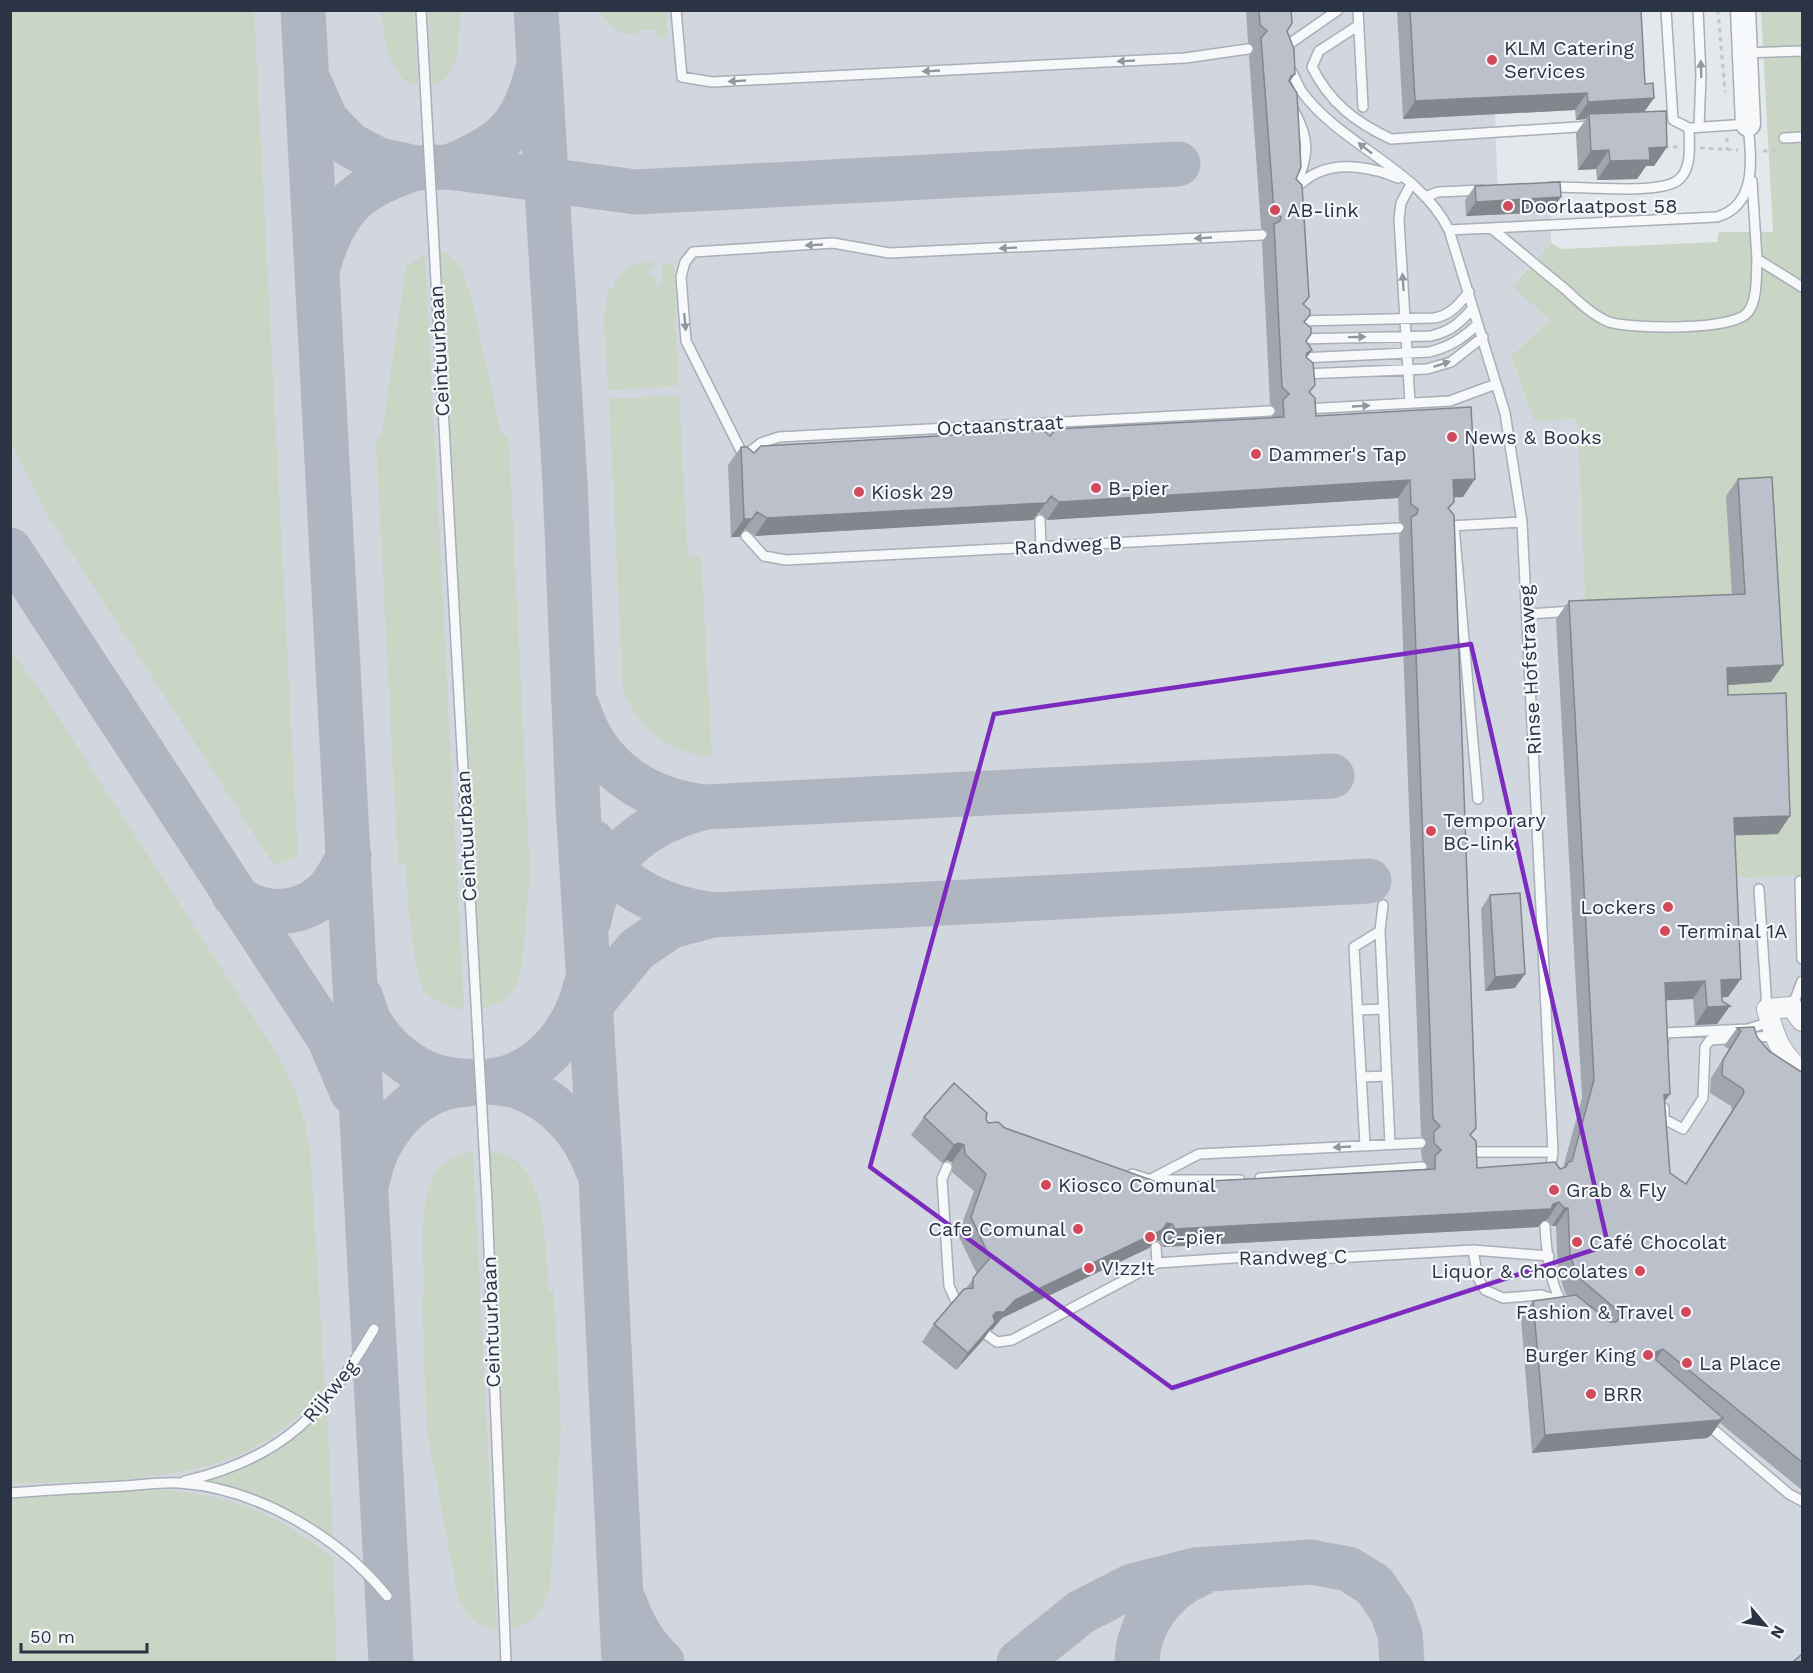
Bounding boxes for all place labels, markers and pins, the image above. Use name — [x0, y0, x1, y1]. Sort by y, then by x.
place label: KLM Catering Services — [1504, 36, 1634, 83]
marker: KLM Catering Services — [1485, 53, 1499, 67]
place label: Doorlaatpost 58 — [1520, 194, 1678, 218]
place label: AB-link — [1287, 198, 1359, 222]
marker: Doorlaatpost 58 — [1501, 199, 1515, 213]
marker: AB-link — [1268, 203, 1282, 217]
place label: News & Books — [1464, 425, 1602, 449]
marker: News & Books — [1445, 430, 1459, 444]
place label: Dammer's Tap — [1268, 442, 1407, 466]
marker: Dammer's Tap — [1249, 447, 1263, 461]
place label: B-pier — [1108, 476, 1169, 500]
place label: Kiosk 29 — [871, 480, 954, 504]
marker: B-pier — [1089, 481, 1103, 495]
marker: Kiosk 29 — [852, 485, 866, 499]
place label: Temporary BC-link — [1443, 808, 1546, 855]
marker: Temporary BC-link — [1424, 824, 1438, 838]
place label: Lockers — [1580, 895, 1656, 919]
marker: Lockers — [1661, 900, 1675, 914]
place label: Terminal 1A — [1677, 919, 1788, 943]
marker: Terminal 1A — [1658, 924, 1672, 938]
place label: Kiosco Comunal — [1058, 1173, 1216, 1197]
marker: Kiosco Comunal — [1039, 1178, 1053, 1192]
place label: Grab & Fly — [1566, 1178, 1667, 1202]
marker: Grab & Fly — [1547, 1183, 1561, 1197]
place label: Cafe Comunal — [928, 1217, 1066, 1241]
marker: Cafe Comunal — [1071, 1222, 1085, 1236]
place label: C-pier — [1162, 1225, 1223, 1249]
marker: C-pier — [1143, 1230, 1157, 1244]
place label: Café Chocolat — [1589, 1230, 1727, 1254]
marker: Café Chocolat — [1570, 1235, 1584, 1249]
place label: V!zz!t — [1101, 1256, 1155, 1280]
place label: Liquor & Chocolates — [1431, 1259, 1628, 1283]
marker: V!zz!t — [1082, 1261, 1096, 1275]
marker: Liquor & Chocolates — [1633, 1264, 1647, 1278]
place label: Fashion & Travel — [1516, 1300, 1674, 1324]
marker: Fashion & Travel — [1679, 1305, 1693, 1319]
place label: Burger King — [1525, 1343, 1636, 1367]
marker: Burger King — [1641, 1348, 1655, 1362]
place label: La Place — [1699, 1351, 1781, 1375]
marker: La Place — [1680, 1356, 1694, 1370]
place label: BRR — [1603, 1382, 1643, 1406]
marker: BRR — [1584, 1387, 1598, 1401]

